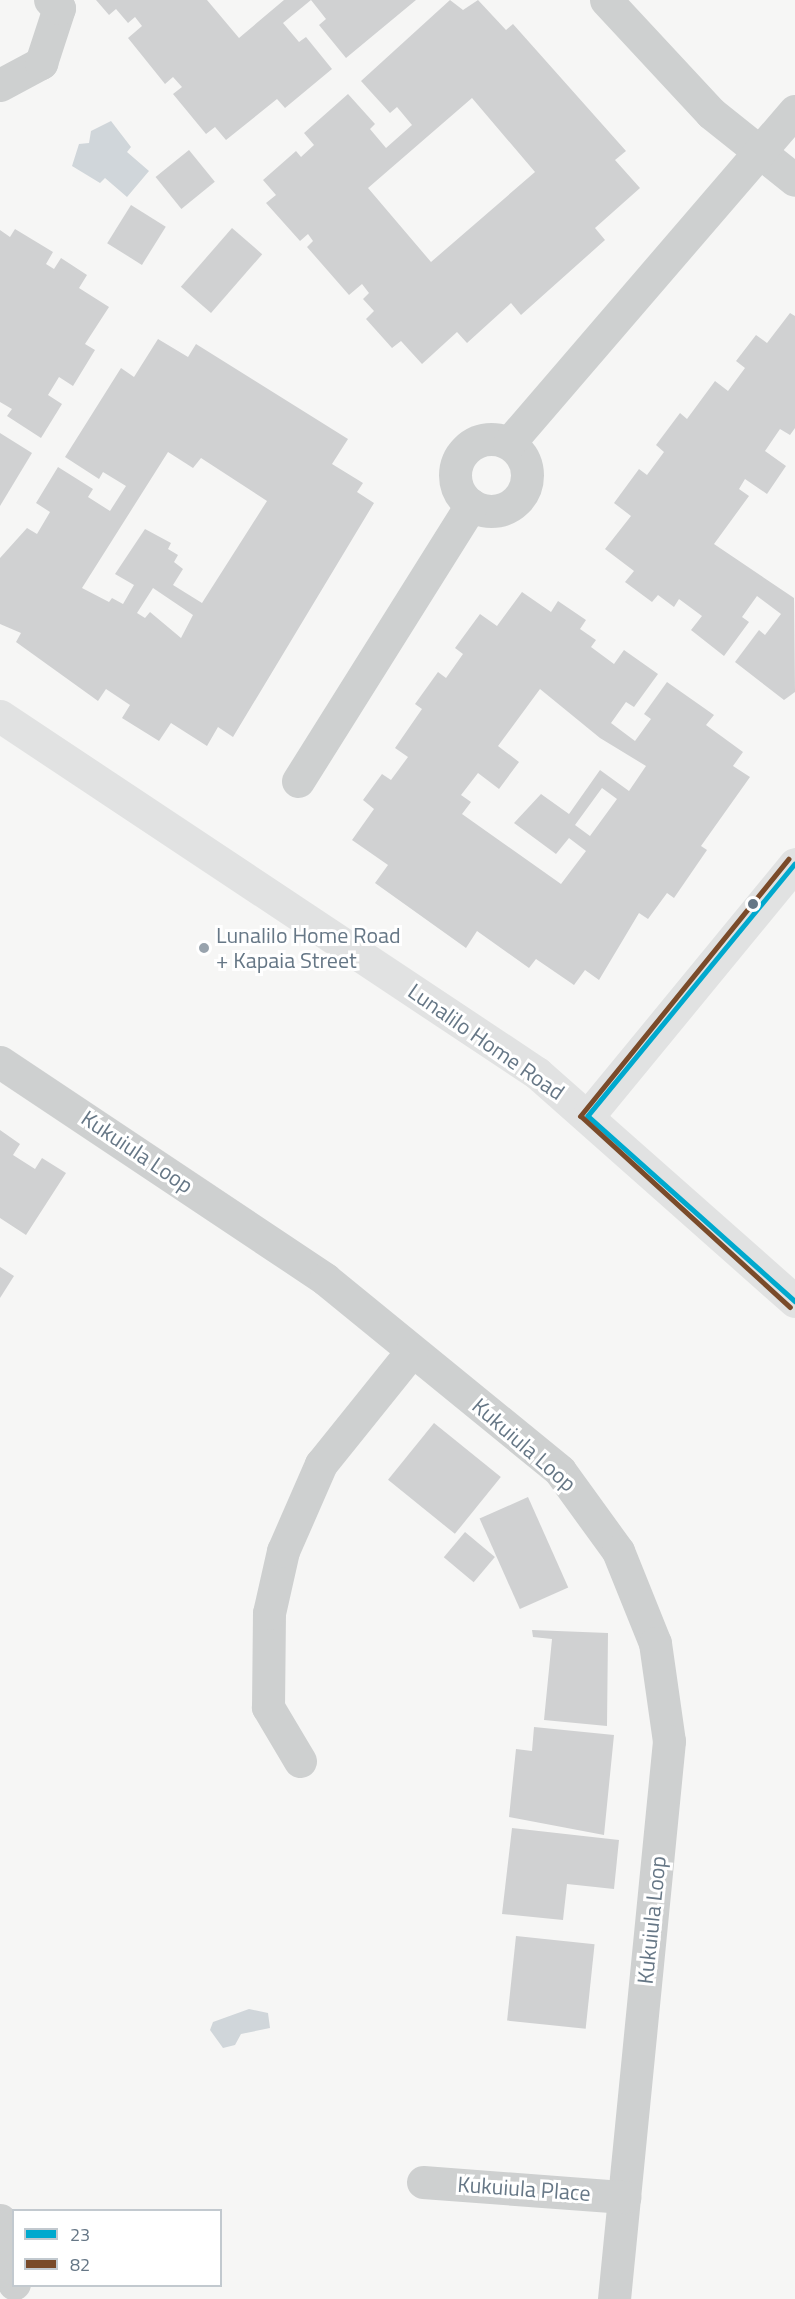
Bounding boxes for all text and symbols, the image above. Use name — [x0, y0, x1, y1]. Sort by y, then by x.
unlabelled marker — [747, 898, 759, 910]
place label: Lunalilo Home Road + Kapaia Street — [216, 922, 401, 974]
marker: Lunalilo Home Road + Kapaia Street — [197, 941, 211, 955]
street label: Lunalilo Home Road — [403, 978, 569, 1106]
street label: Kukuiula Loop — [76, 1105, 198, 1199]
street label: Kukuiula Loop — [467, 1393, 581, 1497]
street label: Kukuiula Loop — [632, 1855, 672, 1985]
street label: Kukuiula Place — [457, 2171, 591, 2207]
legend — [12, 2209, 222, 2287]
text: 23 — [70, 2221, 90, 2248]
text: 82 — [70, 2251, 90, 2278]

